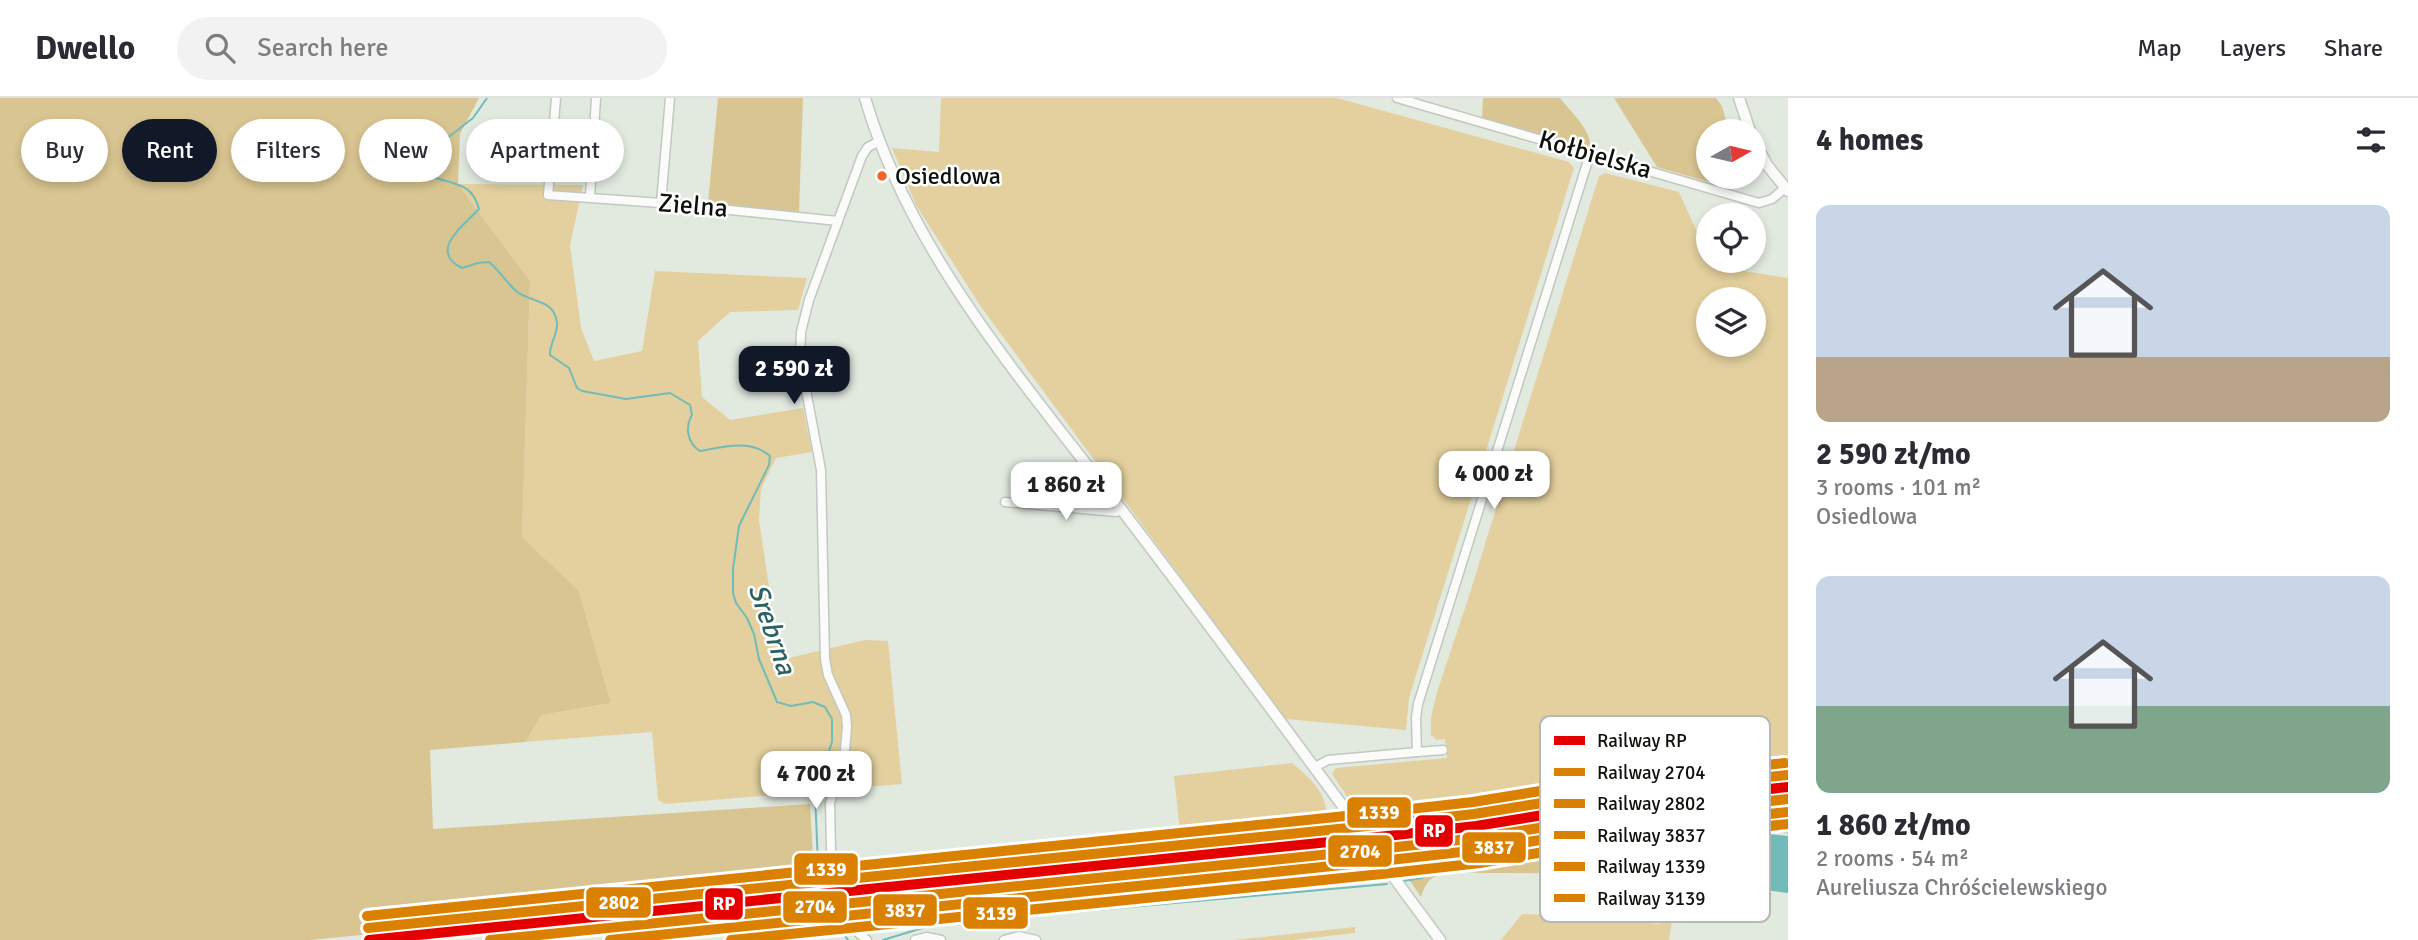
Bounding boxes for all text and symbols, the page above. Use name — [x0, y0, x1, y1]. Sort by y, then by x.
search box — [177, 17, 667, 80]
text: Dwello — [35, 28, 135, 69]
icon: search — [201, 29, 239, 67]
text: Search here — [257, 32, 388, 64]
text: Map — [2137, 33, 2182, 63]
text: Layers — [2220, 33, 2286, 63]
text: Share — [2324, 33, 2383, 63]
chip: Buy — [21, 119, 108, 182]
chip: Rent — [122, 119, 217, 182]
chip: Filters — [231, 119, 345, 182]
chip: New — [359, 119, 452, 182]
chip: Apartment — [466, 119, 624, 182]
north arrow — [1696, 119, 1766, 189]
map controls — [1696, 119, 1766, 357]
icon: filters — [2352, 121, 2390, 159]
text: 4 homes — [1816, 122, 1923, 159]
street label: Kołbielska — [1535, 124, 1655, 186]
place label: Osiedlowa — [895, 161, 1001, 191]
marker: Osiedlowa — [875, 169, 889, 183]
street label: Zielna — [657, 187, 729, 225]
button: locate — [1696, 203, 1766, 273]
icon: home — [2040, 250, 2166, 376]
button: layers — [1696, 287, 1766, 357]
pin: 2 590 zł — [722, 346, 866, 406]
text: 2 590 zł — [755, 354, 833, 383]
text: 2 590 zł/mo — [1816, 436, 1971, 473]
pin: 4 000 zł — [1422, 452, 1566, 511]
text: 4 000 zł — [1455, 459, 1533, 488]
pin: 1 860 zł — [994, 462, 1138, 522]
text: 1 860 zł — [1027, 470, 1105, 499]
text: 3 rooms · 101 m² — [1816, 473, 1981, 502]
text: Osiedlowa — [1816, 502, 1917, 531]
water label: Srebrna — [741, 579, 804, 680]
icon: home — [2040, 621, 2166, 747]
legend — [1540, 716, 1770, 922]
text: Railway RP — [1597, 729, 1687, 753]
pin: 4 700 zł — [744, 752, 888, 811]
text: 4 700 zł — [777, 759, 855, 788]
text: Railway 2704 — [1597, 761, 1706, 785]
text: Railway 2802 — [1597, 792, 1706, 816]
line badge: 1339 — [1346, 796, 1412, 829]
text: 1339 — [1358, 801, 1400, 825]
text: 1 860 zł/mo — [1816, 807, 1971, 844]
line badge: RP — [1414, 814, 1454, 848]
text: RP — [1423, 819, 1445, 843]
text: Railway 3837 — [1597, 824, 1706, 848]
line badge: 3837 — [1461, 831, 1527, 864]
line badge: 2704 — [1327, 834, 1393, 868]
text: 3837 — [1473, 836, 1515, 860]
text: 2704 — [1339, 840, 1381, 864]
text: 2 rooms · 54 m² — [1816, 844, 1969, 873]
line badge: 1339 — [793, 852, 859, 886]
text: Railway 1339 — [1597, 855, 1706, 879]
text: 1339 — [805, 858, 847, 882]
text: Aureliusza Chróścielewskiego — [1816, 873, 2107, 902]
line badge: 2802 — [585, 886, 652, 919]
line badge: RP — [704, 887, 744, 921]
text: Railway 3139 — [1597, 887, 1706, 911]
line badge: 2704 — [782, 890, 848, 924]
text: 2802 — [598, 891, 640, 915]
text: RP — [713, 892, 735, 916]
line badge: 3837 — [872, 893, 938, 927]
text: 2704 — [794, 895, 836, 919]
line badge: 3139 — [962, 896, 1029, 930]
text: 3837 — [884, 899, 926, 923]
text: 3139 — [975, 902, 1017, 926]

